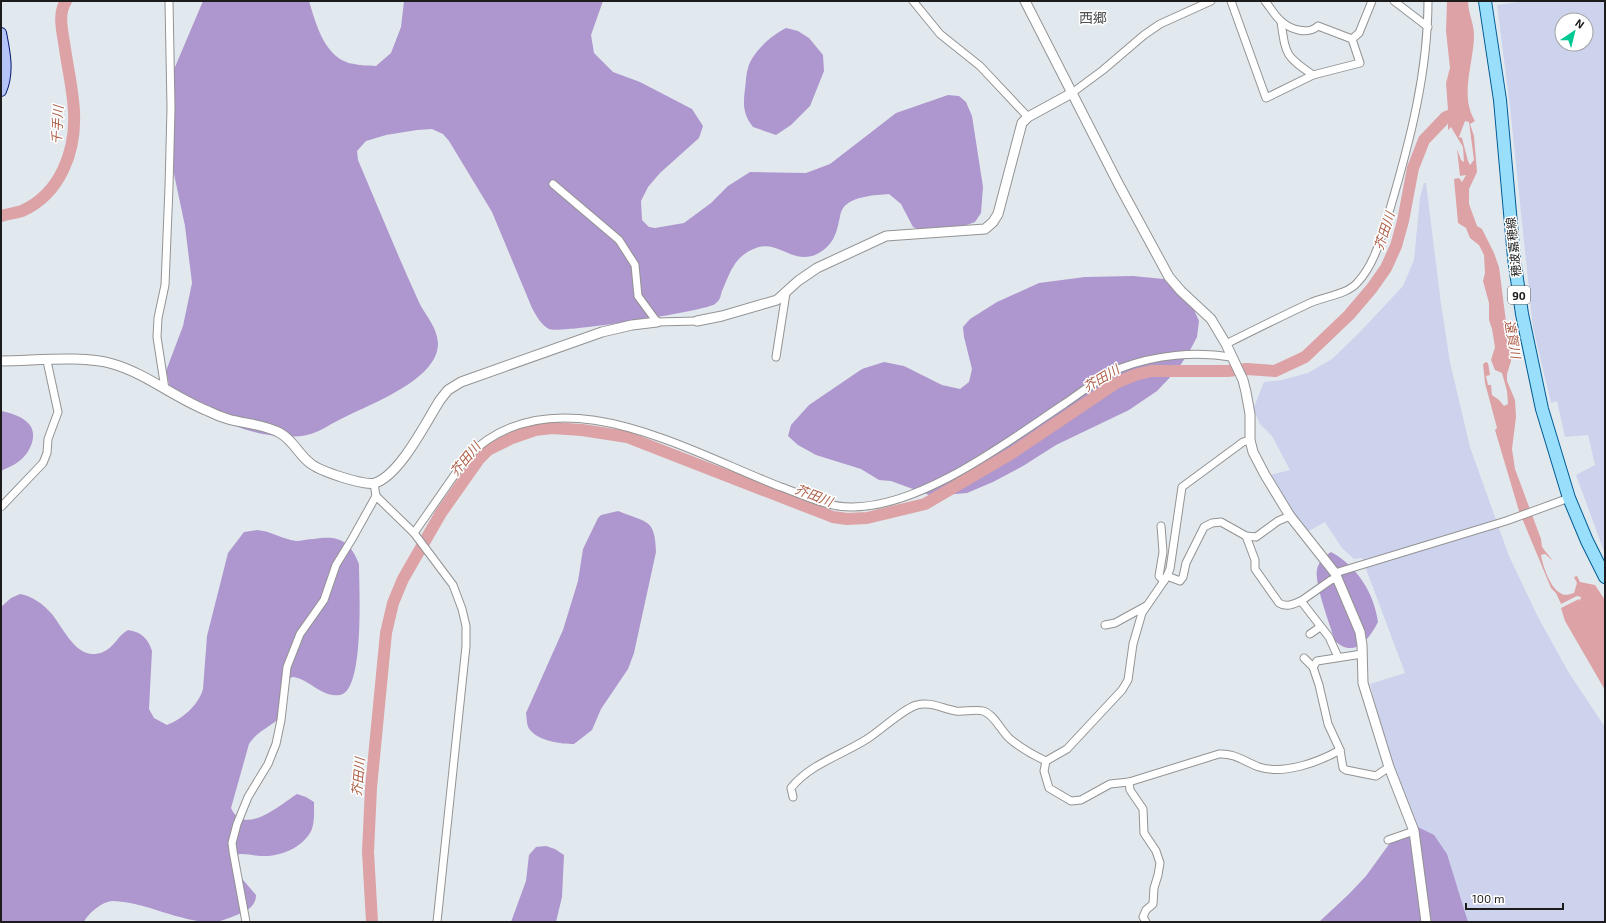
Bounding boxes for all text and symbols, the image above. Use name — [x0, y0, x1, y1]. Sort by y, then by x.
district label: 西郷 — [1079, 9, 1107, 26]
north arrow — [1554, 12, 1594, 52]
text: N — [1573, 16, 1587, 31]
water label: 千手川 — [48, 103, 66, 145]
water label: 芥田川 — [1370, 208, 1398, 252]
street label: 穂波嘉穂線 — [1503, 216, 1523, 278]
road number: 90 — [1508, 286, 1530, 304]
water label: 遠賀川 — [1502, 318, 1525, 362]
water label: 芥田川 — [1080, 360, 1124, 395]
water label: 芥田川 — [447, 437, 485, 479]
water label: 芥田川 — [793, 481, 837, 510]
water label: 芥田川 — [348, 755, 368, 797]
scale bar — [1466, 885, 1563, 911]
text: 100 m — [1472, 891, 1504, 905]

